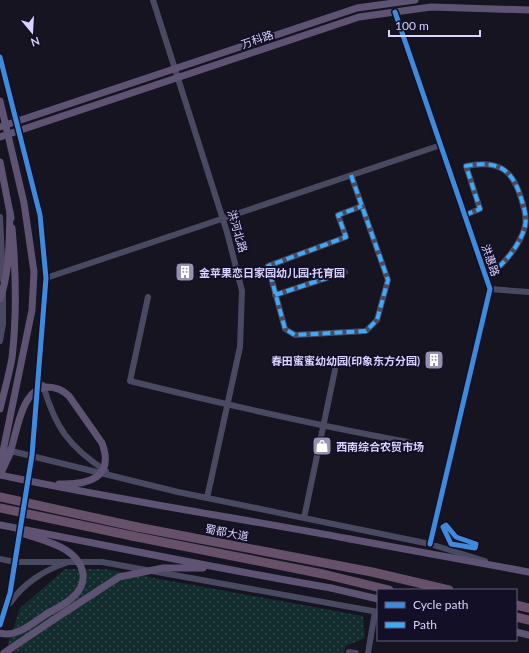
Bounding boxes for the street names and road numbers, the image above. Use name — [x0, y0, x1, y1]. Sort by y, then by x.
street label: 万科路 — [239, 27, 275, 51]
street label: 洪河北路 — [226, 208, 250, 254]
street label: 洪惠路 — [479, 242, 503, 278]
street label: 蜀都大道 — [204, 521, 250, 543]

